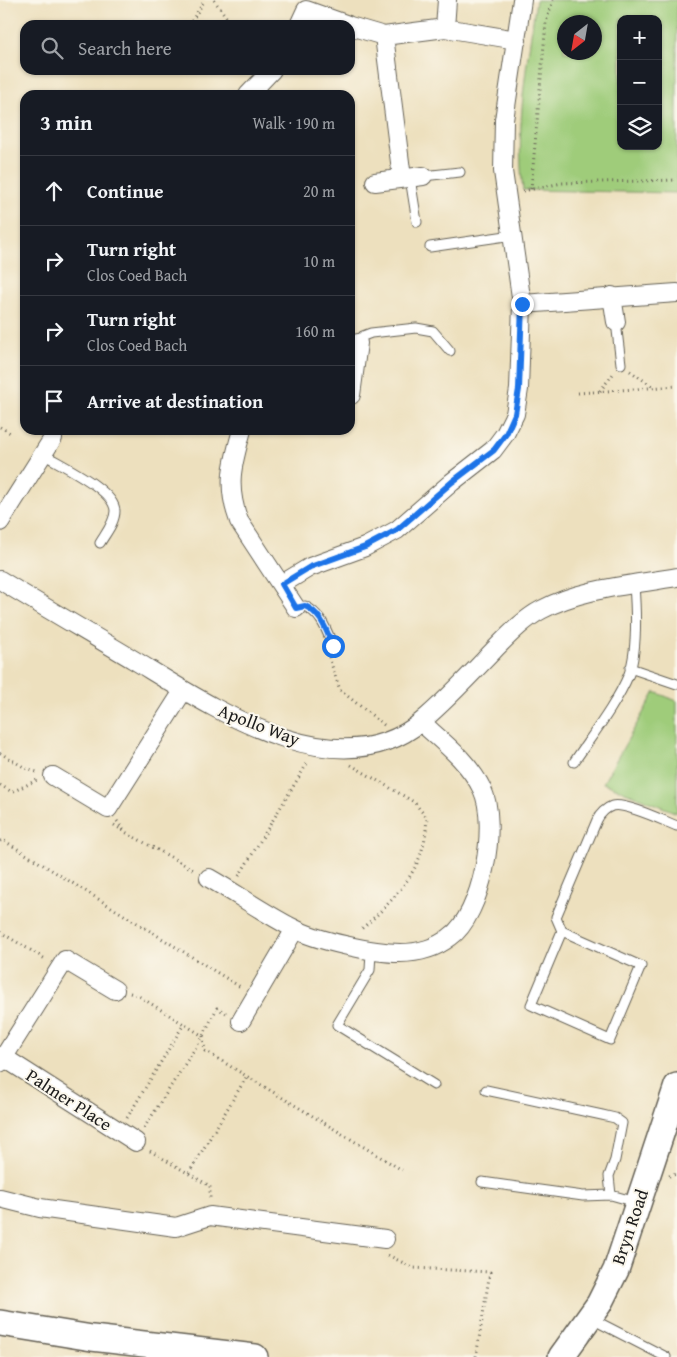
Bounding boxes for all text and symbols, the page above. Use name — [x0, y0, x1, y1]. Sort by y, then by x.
north arrow — [557, 15, 602, 60]
map controls — [617, 15, 662, 150]
button: + — [617, 15, 662, 60]
search box — [20, 20, 355, 75]
icon: search — [38, 34, 66, 62]
text: Search here — [78, 34, 172, 62]
button: − — [617, 60, 662, 105]
button: layers — [617, 105, 662, 150]
text: 3 min — [40, 107, 92, 138]
text: Walk · 190 m — [252, 111, 335, 135]
icon: ahead — [40, 177, 68, 205]
text: Continue — [87, 177, 164, 205]
text: 20 m — [303, 179, 335, 203]
text: Turn right — [87, 235, 176, 263]
icon: right — [40, 247, 68, 275]
text: 10 m — [303, 249, 335, 273]
text: Clos Coed Bach — [87, 263, 187, 287]
route end — [511, 293, 534, 316]
text: Turn right — [87, 305, 176, 333]
icon: right — [40, 317, 68, 345]
text: 160 m — [295, 319, 335, 343]
text: Clos Coed Bach — [87, 333, 187, 357]
icon: arrive — [40, 387, 68, 415]
text: Arrive at destination — [87, 387, 263, 415]
route start — [322, 635, 345, 658]
street label: Apollo Way — [215, 697, 304, 752]
street label: Palmer Place — [21, 1062, 117, 1137]
street label: Bryn Road — [604, 1185, 655, 1268]

